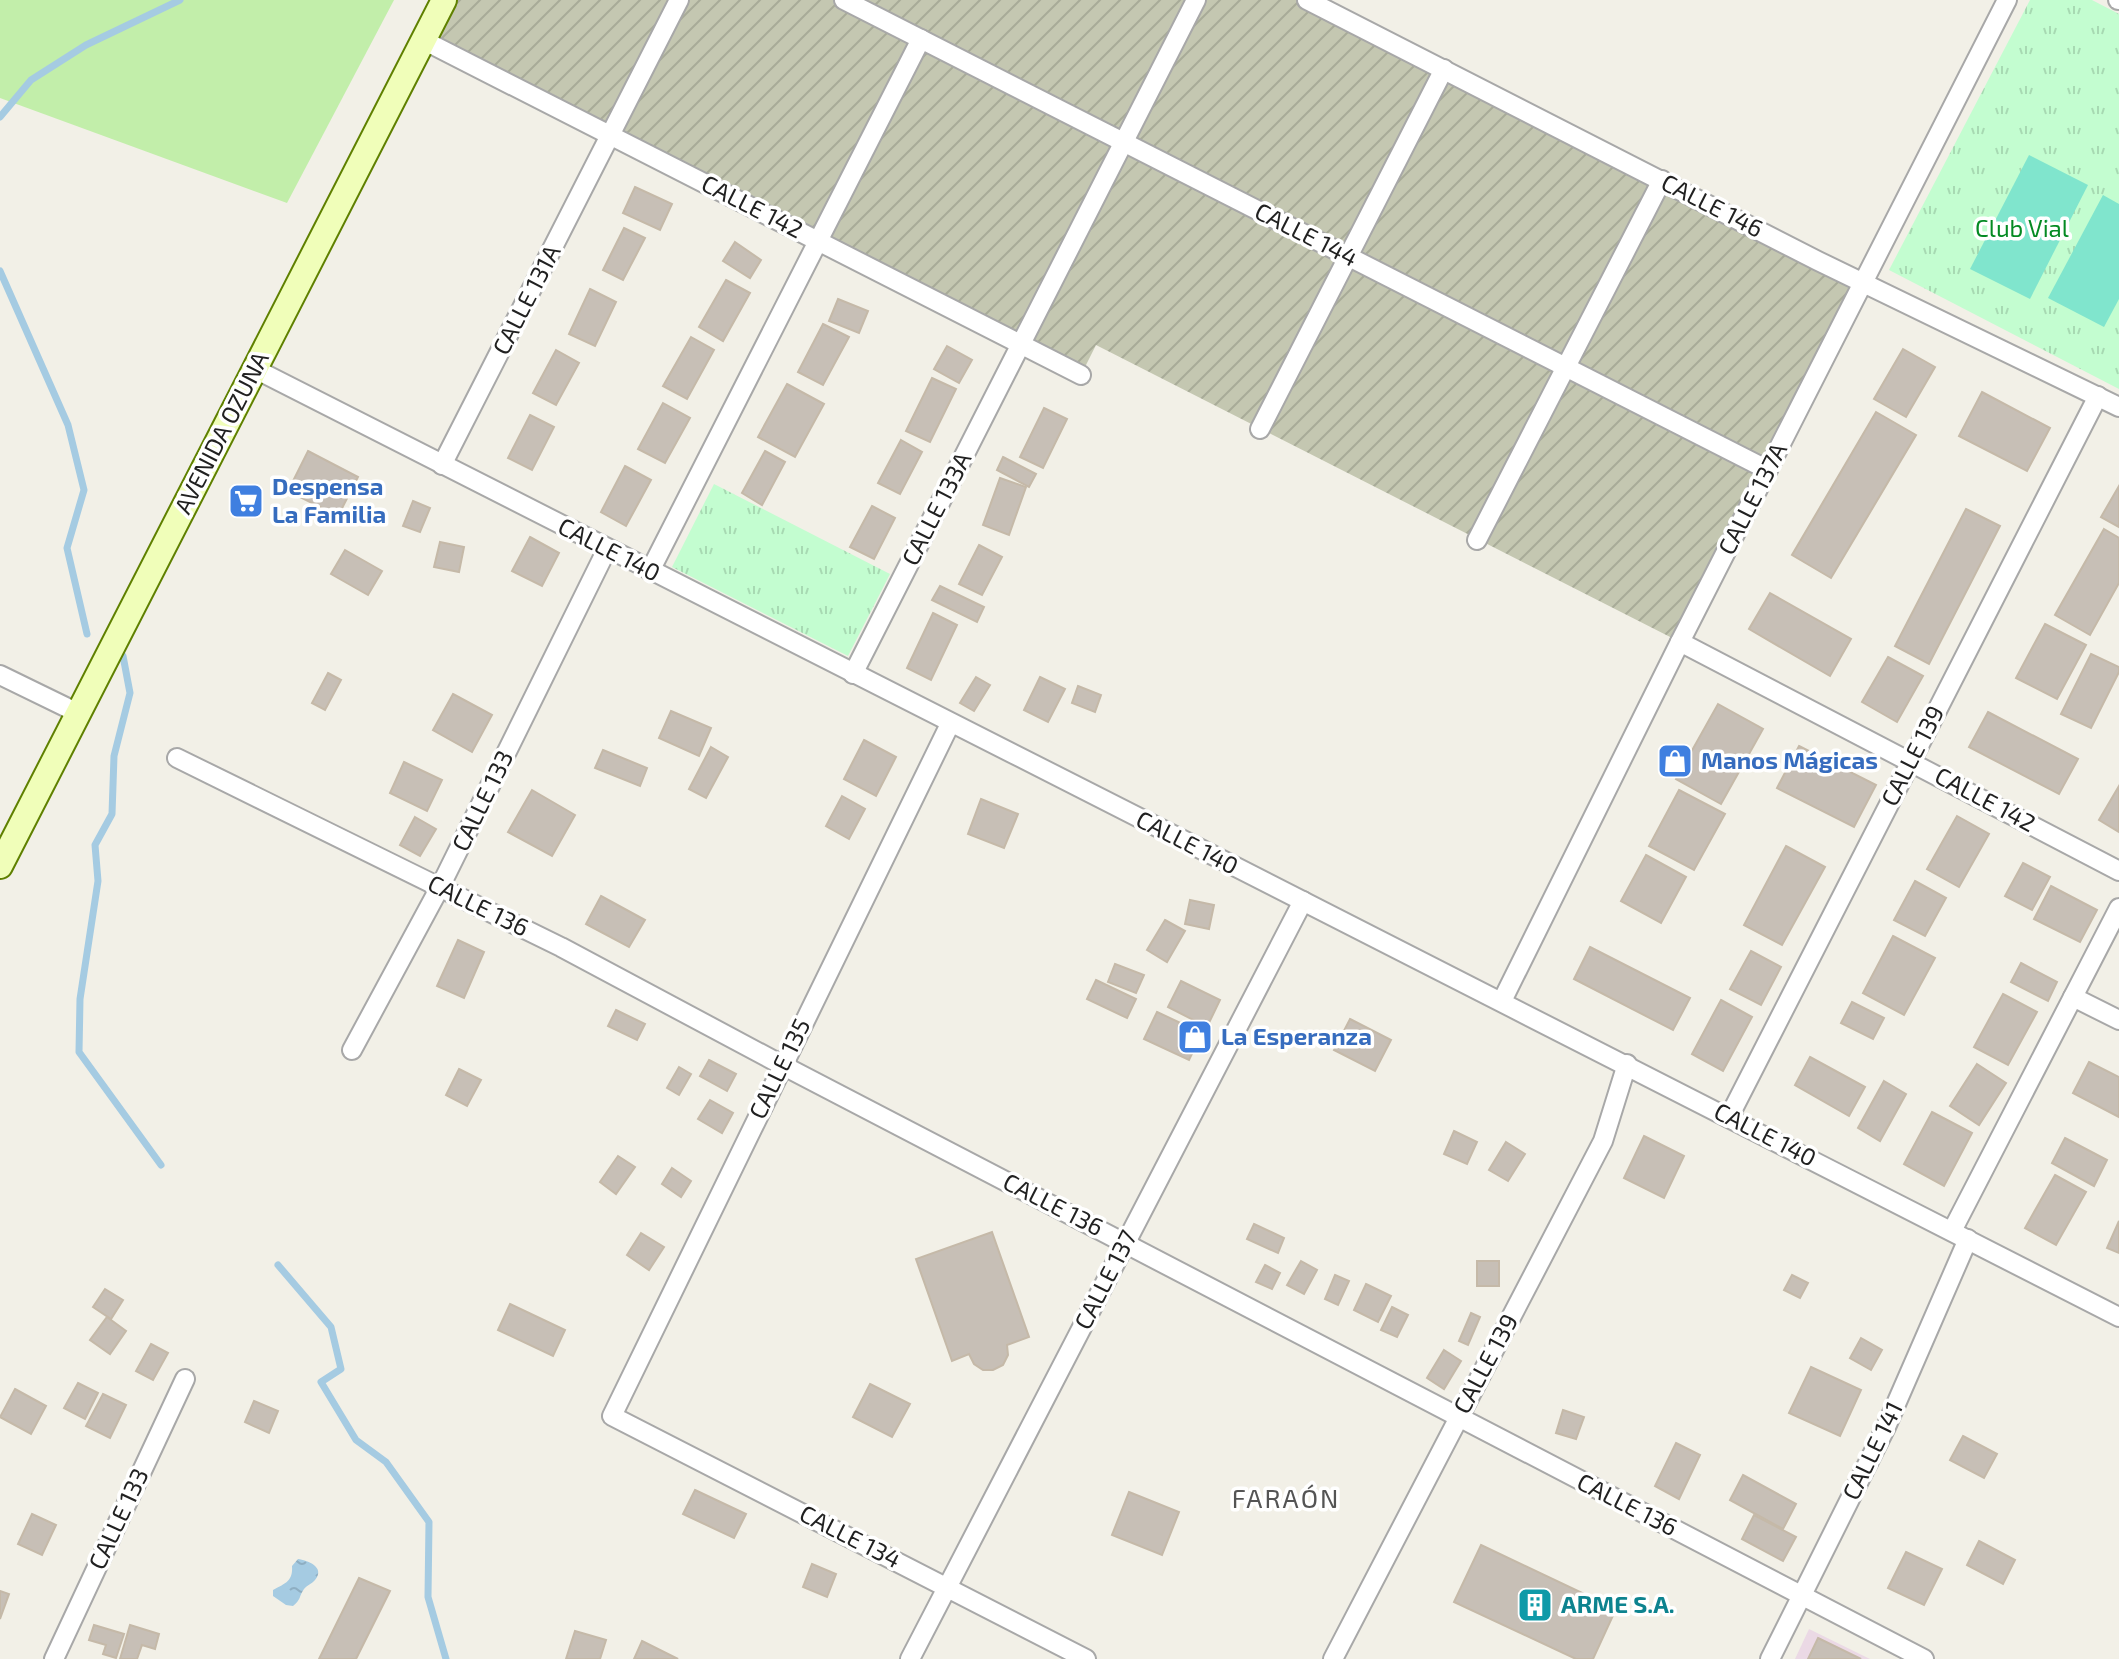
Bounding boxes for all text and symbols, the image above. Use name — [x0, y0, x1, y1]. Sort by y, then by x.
street label: CALLE 146 — [1657, 167, 1768, 243]
street label: CALLE 142 — [697, 168, 808, 244]
street label: CALLE 144 — [1251, 196, 1363, 272]
park label: Club Vial — [1975, 213, 2069, 242]
street label: CALLE 131A — [486, 239, 566, 359]
street label: AVENIDA OZUNA — [167, 346, 274, 518]
street label: CALLE 137A — [1711, 438, 1792, 559]
street label: CALLE 133A — [895, 447, 977, 570]
place label: Despensa La Familia — [272, 471, 386, 528]
supermarket icon: Despensa La Familia — [227, 482, 265, 520]
street label: CALLE 140 — [554, 511, 666, 587]
street label: CALLE 139 — [1874, 700, 1949, 810]
shop icon: Manos Mágicas — [1656, 742, 1694, 780]
street label: CALLE 133 — [445, 745, 518, 855]
place label: Manos Mágicas — [1701, 745, 1878, 774]
street label: CALLE 142 — [1930, 760, 2041, 837]
street label: CALLE 140 — [1132, 804, 1244, 880]
street label: CALLE 136 — [423, 868, 534, 942]
street label: CALLE 135 — [742, 1014, 815, 1123]
shop icon: La Esperanza — [1176, 1018, 1214, 1056]
place label: La Esperanza — [1221, 1021, 1372, 1050]
street label: CALLE 140 — [1710, 1096, 1822, 1172]
street label: CALLE 136 — [999, 1166, 1109, 1241]
street label: CALLE 137 — [1067, 1225, 1142, 1334]
street label: CALLE 139 — [1446, 1308, 1523, 1418]
street label: CALLE 141 — [1835, 1396, 1908, 1504]
street label: CALLE 133 — [82, 1463, 154, 1574]
street label: CALLE 136 — [1573, 1466, 1683, 1541]
district label: FARAÓN — [1232, 1482, 1340, 1513]
street label: CALLE 134 — [795, 1498, 906, 1573]
building icon: ARME S.A. — [1516, 1586, 1554, 1624]
place label: ARME S.A. — [1561, 1589, 1675, 1618]

